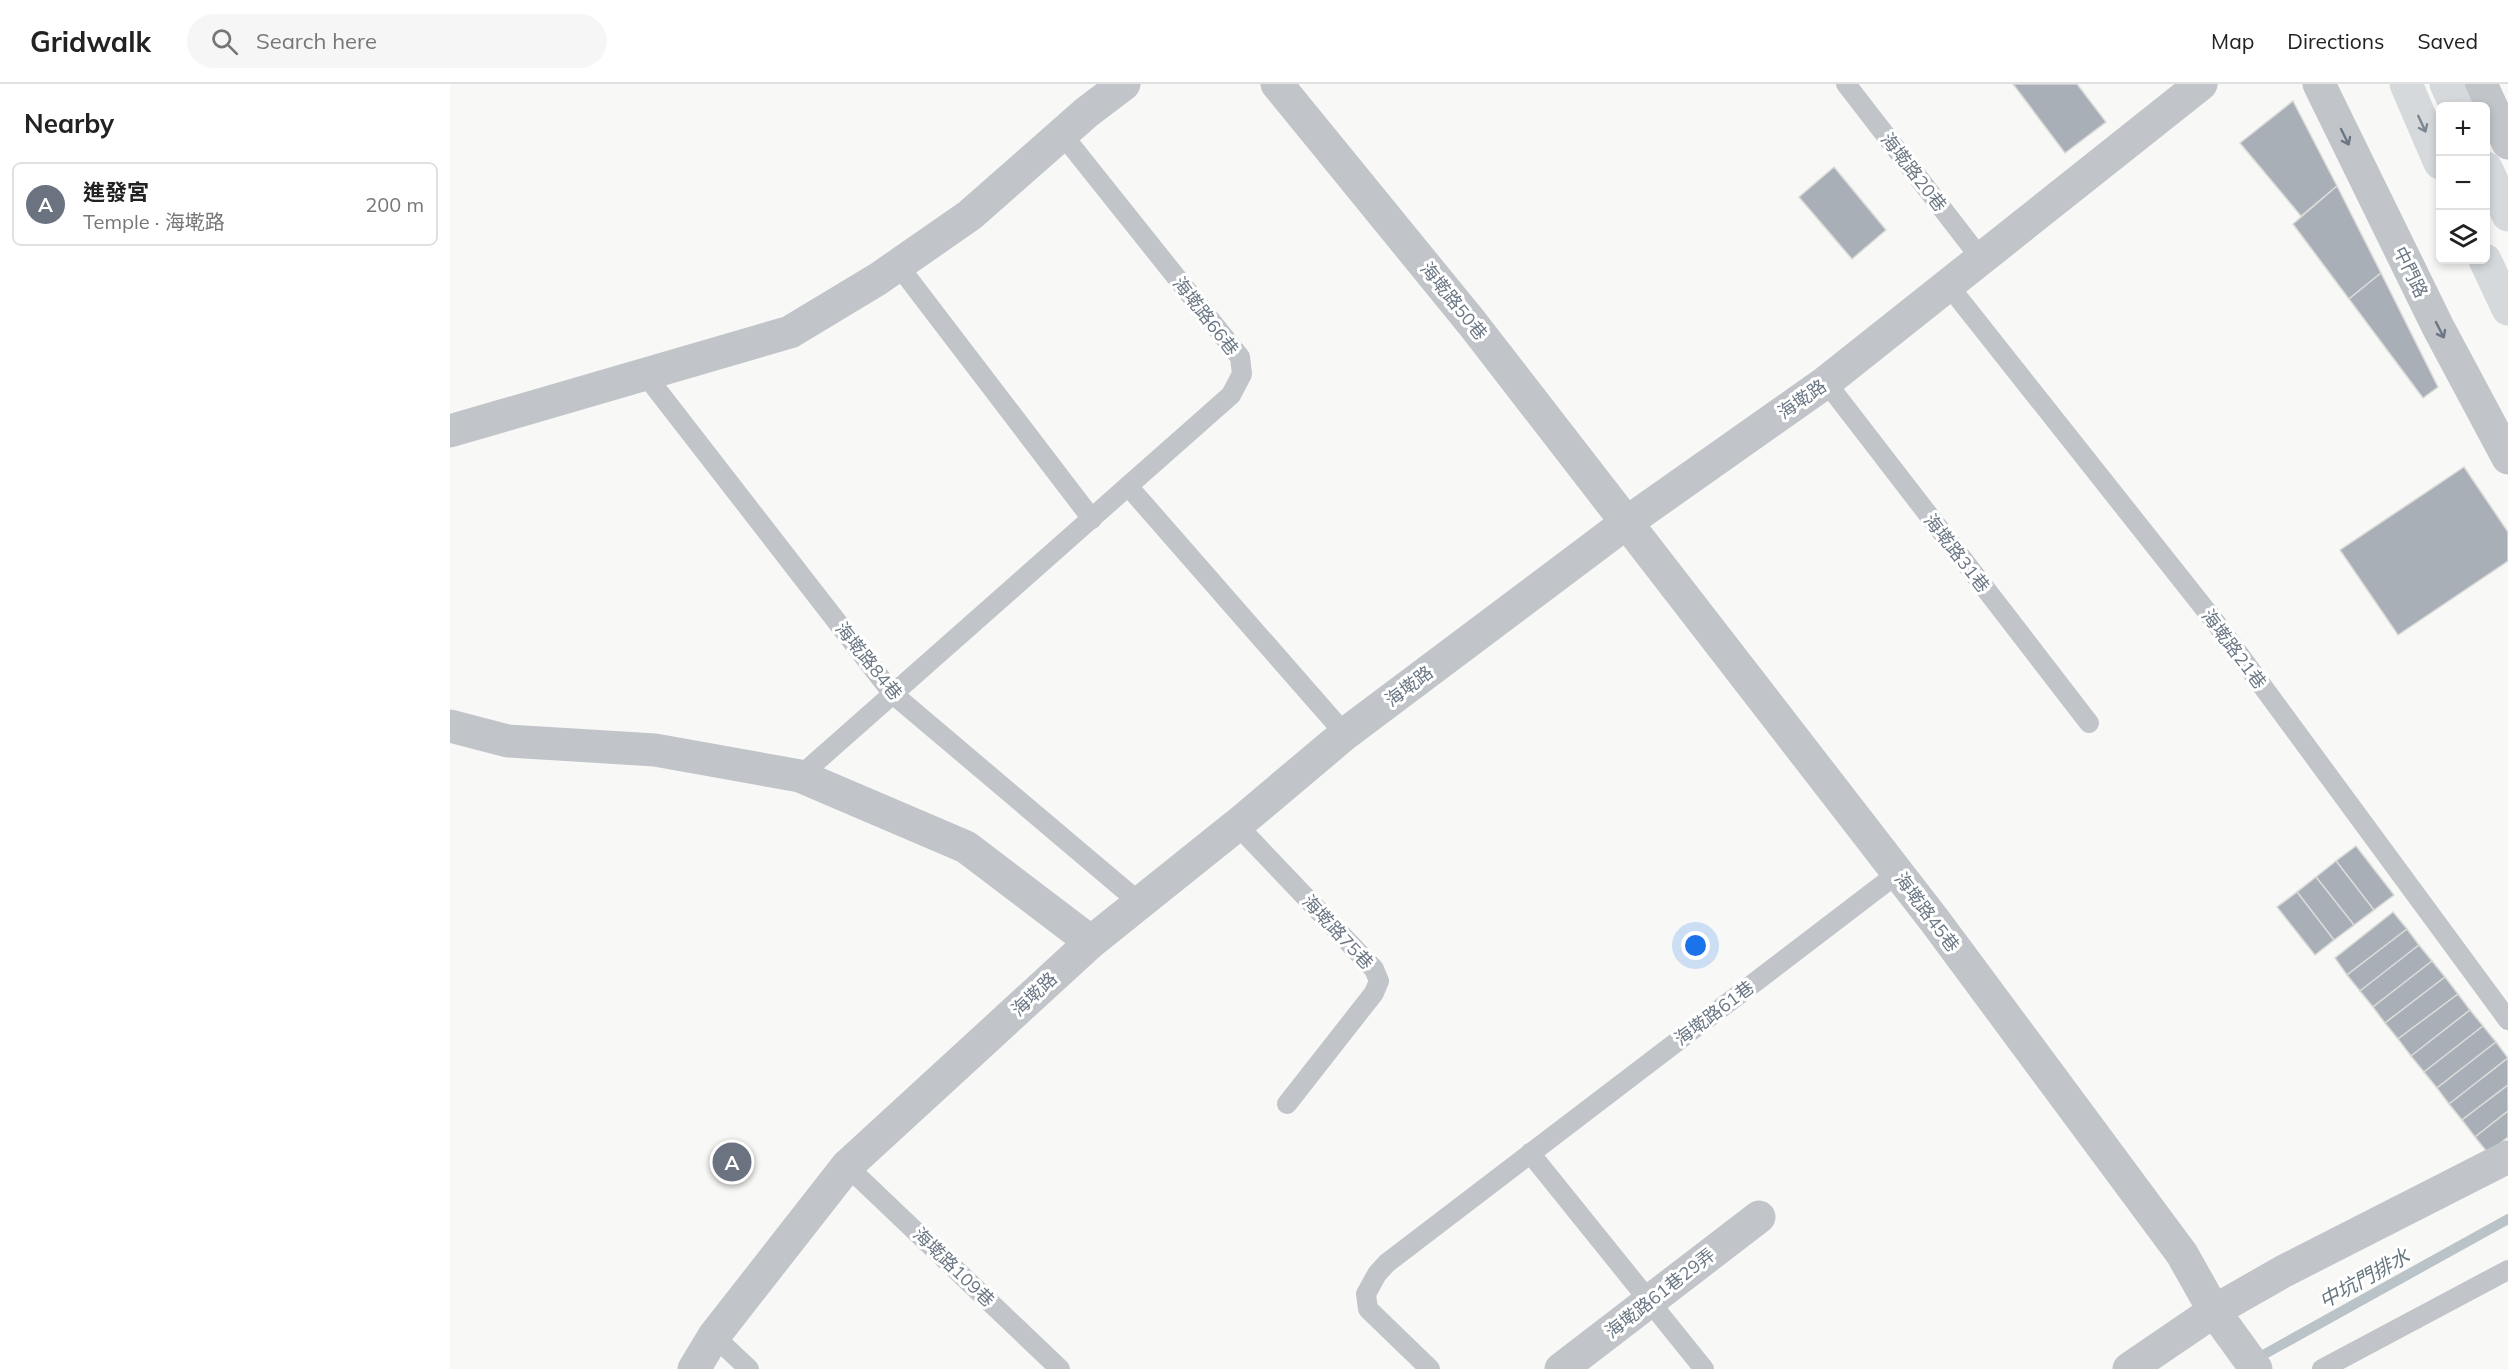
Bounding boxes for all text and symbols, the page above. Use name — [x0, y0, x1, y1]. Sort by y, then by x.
search box — [187, 14, 607, 68]
text: Gridwalk — [30, 24, 151, 59]
icon: search — [208, 25, 241, 58]
text: Search here — [256, 27, 377, 55]
text: Map — [2211, 28, 2254, 54]
text: Directions — [2287, 28, 2384, 54]
text: Saved — [2417, 28, 2478, 54]
map controls — [2436, 102, 2490, 264]
button: + — [2436, 102, 2490, 156]
text: Nearby — [24, 107, 114, 140]
one-way arrow — [2417, 114, 2429, 132]
one-way arrow — [2339, 127, 2351, 145]
street label: 海墘路20巷 — [1876, 128, 1952, 216]
button: − — [2436, 156, 2490, 210]
text: 進發宮 — [83, 178, 149, 206]
text: A — [38, 192, 53, 217]
text: 200 m — [365, 192, 424, 217]
text: Temple · 海墘路 — [83, 209, 225, 234]
button: layers — [2436, 210, 2490, 264]
street label: 中門路 — [2389, 243, 2433, 301]
street label: 海墘路50巷 — [1416, 257, 1492, 345]
street label: 海墘路66巷 — [1168, 272, 1244, 360]
one-way arrow — [2435, 321, 2446, 339]
street label: 海墘路 — [1773, 374, 1831, 424]
street label: 海墘路31巷 — [1919, 509, 1995, 597]
street label: 海墘路21巷 — [2197, 605, 2271, 693]
street label: 海墘路84巷 — [831, 617, 907, 705]
street label: 海墘路 — [1381, 661, 1437, 711]
street label: 海墘路45巷 — [1890, 868, 1964, 956]
street label: 海墘路75巷 — [1298, 890, 1378, 974]
your location — [1681, 931, 1710, 960]
street label: 海墘路 — [1006, 967, 1062, 1021]
street label: 海墘路61巷 — [1670, 976, 1758, 1050]
pin: A — [712, 1140, 752, 1184]
street label: 海墘路109巷 — [908, 1222, 1000, 1312]
water label: 中坑門排水 — [2314, 1242, 2415, 1313]
street label: 海墘路61巷29弄 — [1600, 1243, 1720, 1343]

